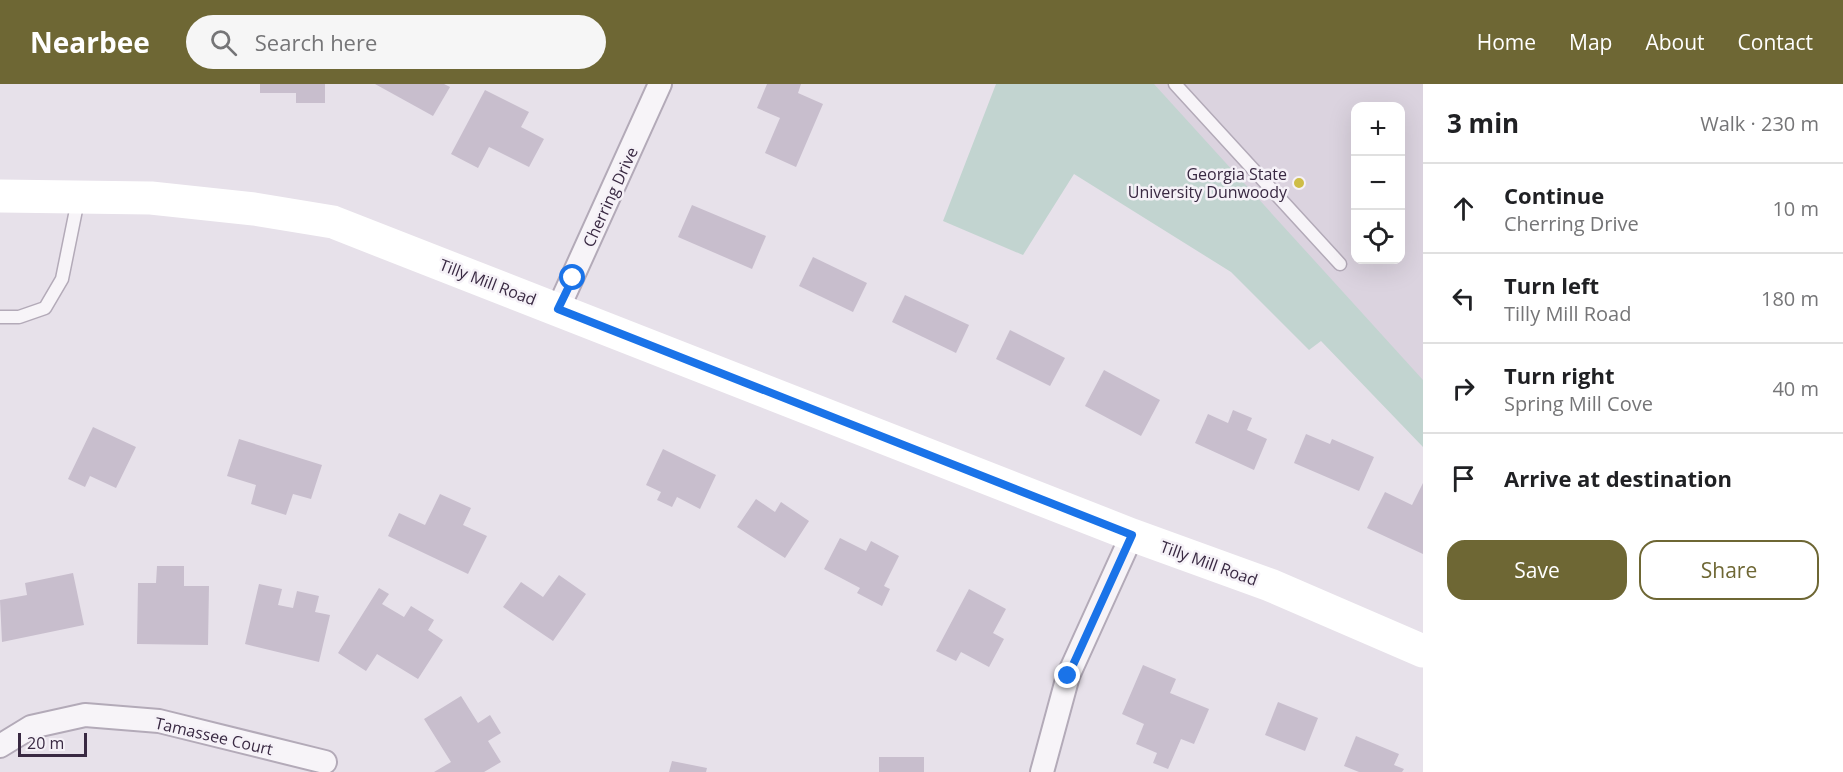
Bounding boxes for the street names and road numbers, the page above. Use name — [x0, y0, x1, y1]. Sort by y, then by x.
street label: Cherring Drive — [577, 143, 643, 251]
street label: Tilly Mill Road — [436, 253, 540, 311]
street label: Tilly Mill Road — [1157, 535, 1261, 591]
street label: Tamassee Court — [153, 712, 275, 760]

